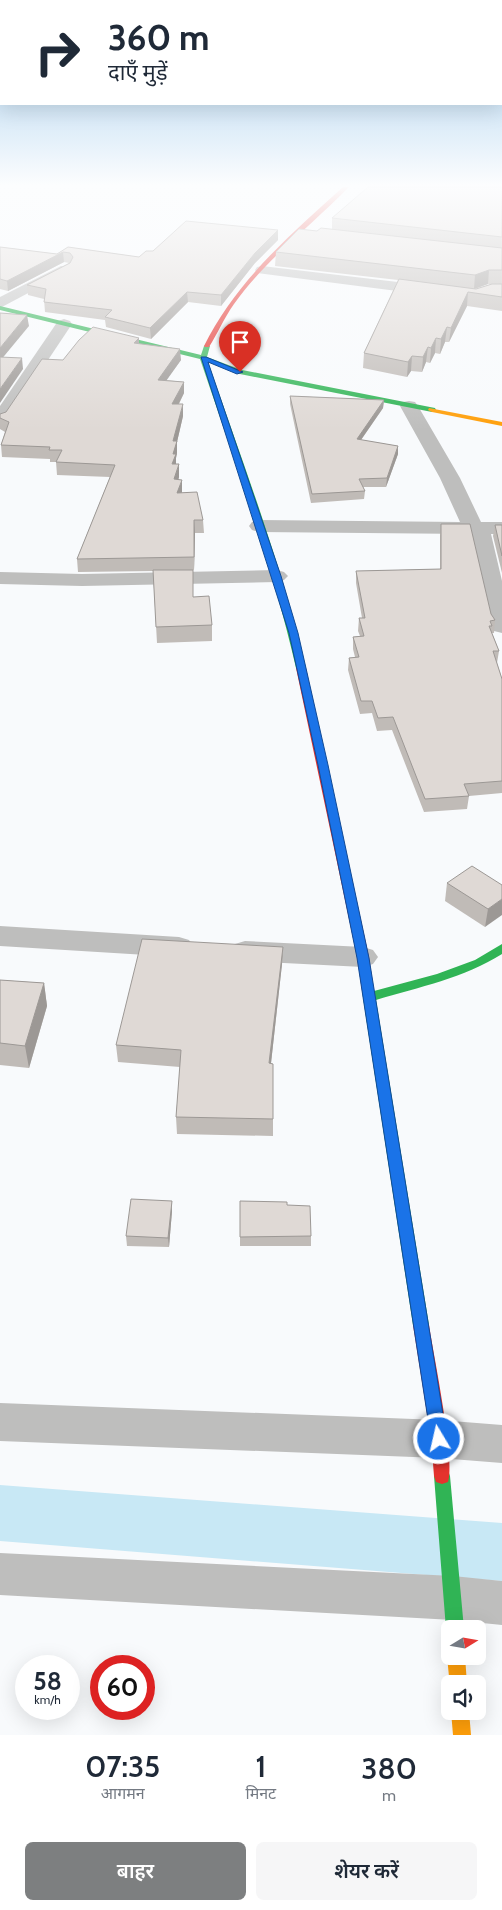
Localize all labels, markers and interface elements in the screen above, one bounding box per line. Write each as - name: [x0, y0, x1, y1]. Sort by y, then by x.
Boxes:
- text: 360 m: [108, 16, 210, 59]
- icon: right: [25, 20, 90, 85]
- text: दाएँ मुड़ें: [108, 59, 167, 86]
- pin: [219, 321, 261, 372]
- icon: arrive: [226, 328, 254, 356]
- position arrow: [412, 1412, 464, 1464]
- north arrow: [441, 1620, 486, 1665]
- map controls: [441, 1620, 486, 1720]
- speed limit sign: 60: [90, 1655, 155, 1720]
- text: 58: [33, 1666, 62, 1696]
- button: sound: [441, 1675, 486, 1720]
- text: km/h: [34, 1692, 61, 1707]
- text: 07:35: [85, 1748, 160, 1785]
- text: 1: [256, 1748, 266, 1785]
- text: 380: [361, 1750, 417, 1787]
- text: आगमन: [101, 1784, 145, 1803]
- text: मिनट: [245, 1784, 276, 1803]
- text: m: [382, 1786, 396, 1805]
- button: बाहर: [25, 1842, 246, 1900]
- button: शेयर करें: [256, 1842, 477, 1900]

